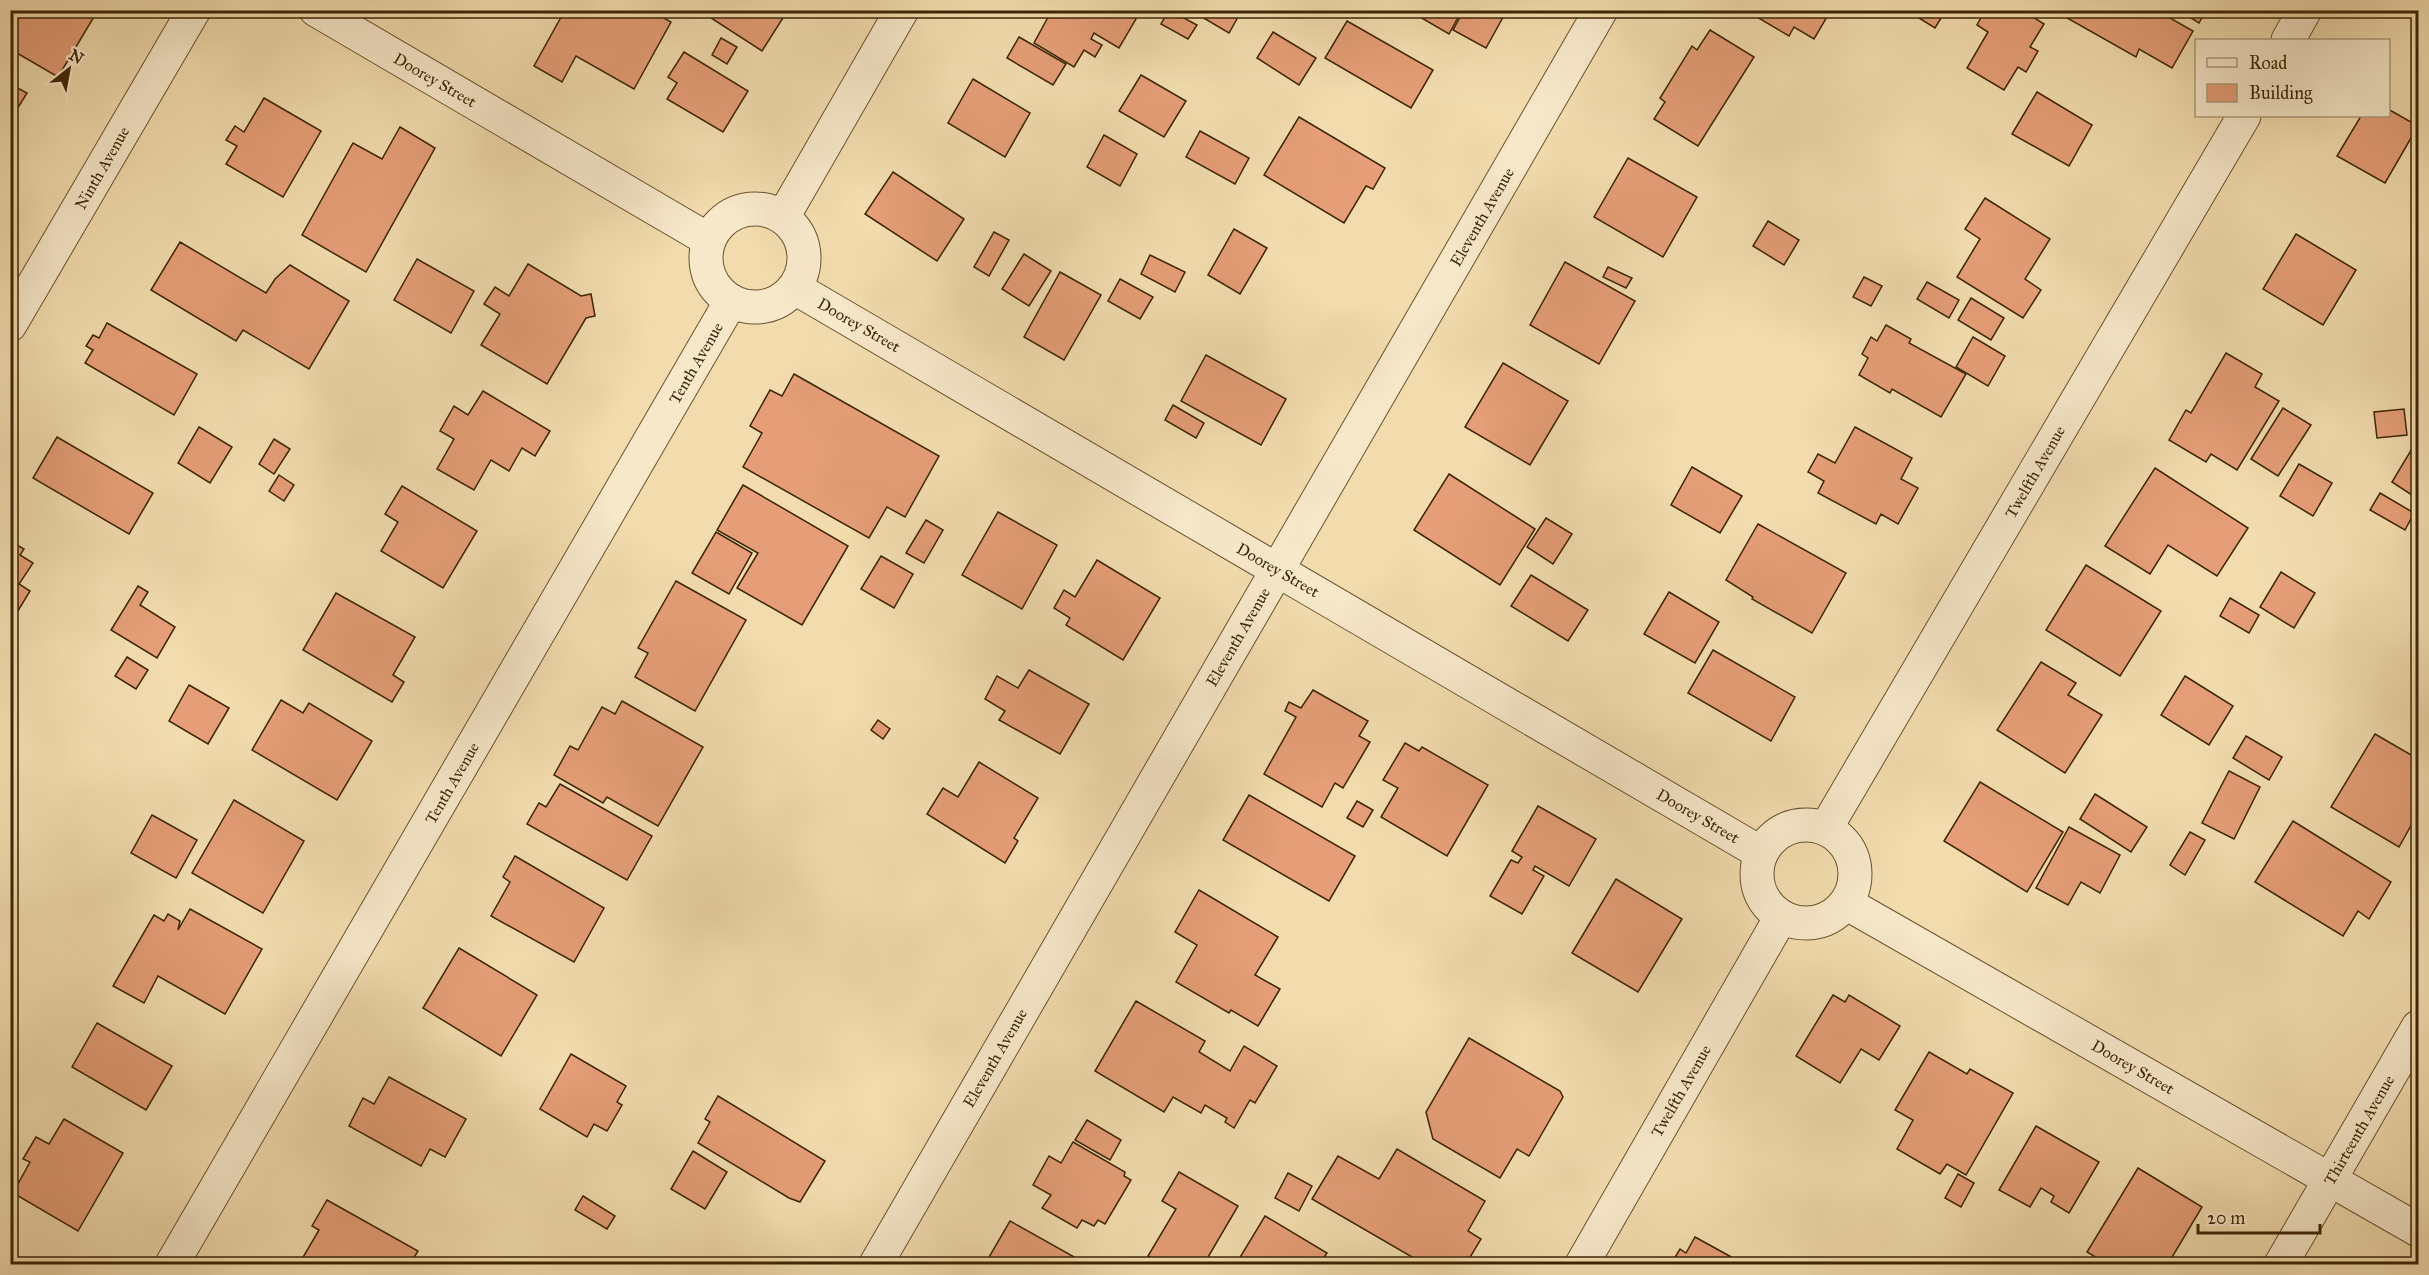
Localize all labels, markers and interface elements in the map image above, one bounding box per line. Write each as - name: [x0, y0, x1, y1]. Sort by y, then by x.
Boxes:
- north arrow: [39, 39, 99, 99]
- legend: [2195, 39, 2390, 117]
- text: N: [66, 45, 88, 68]
- street label: Doorey Street: [390, 49, 480, 111]
- text: Road: [2249, 52, 2287, 74]
- text: Building: [2249, 82, 2313, 105]
- street label: Ninth Avenue: [71, 123, 134, 213]
- street label: Eleventh Avenue: [1446, 164, 1518, 270]
- street label: Doorey Street: [814, 294, 904, 356]
- street label: Tenth Avenue: [665, 319, 727, 407]
- street label: Twelfth Avenue: [2001, 422, 2069, 522]
- street label: Doorey Street: [1233, 539, 1323, 601]
- street label: Eleventh Avenue: [1202, 584, 1274, 690]
- street label: Tenth Avenue: [421, 739, 483, 827]
- street label: Doorey Street: [1653, 785, 1743, 847]
- street label: Eleventh Avenue: [959, 1005, 1031, 1111]
- street label: Doorey Street: [2088, 1036, 2178, 1098]
- street label: Twelfth Avenue: [1647, 1041, 1715, 1141]
- street label: Thirteenth Avenue: [2320, 1071, 2398, 1188]
- scale bar: [2198, 1197, 2320, 1235]
- text: 20 m: [2207, 1207, 2245, 1229]

